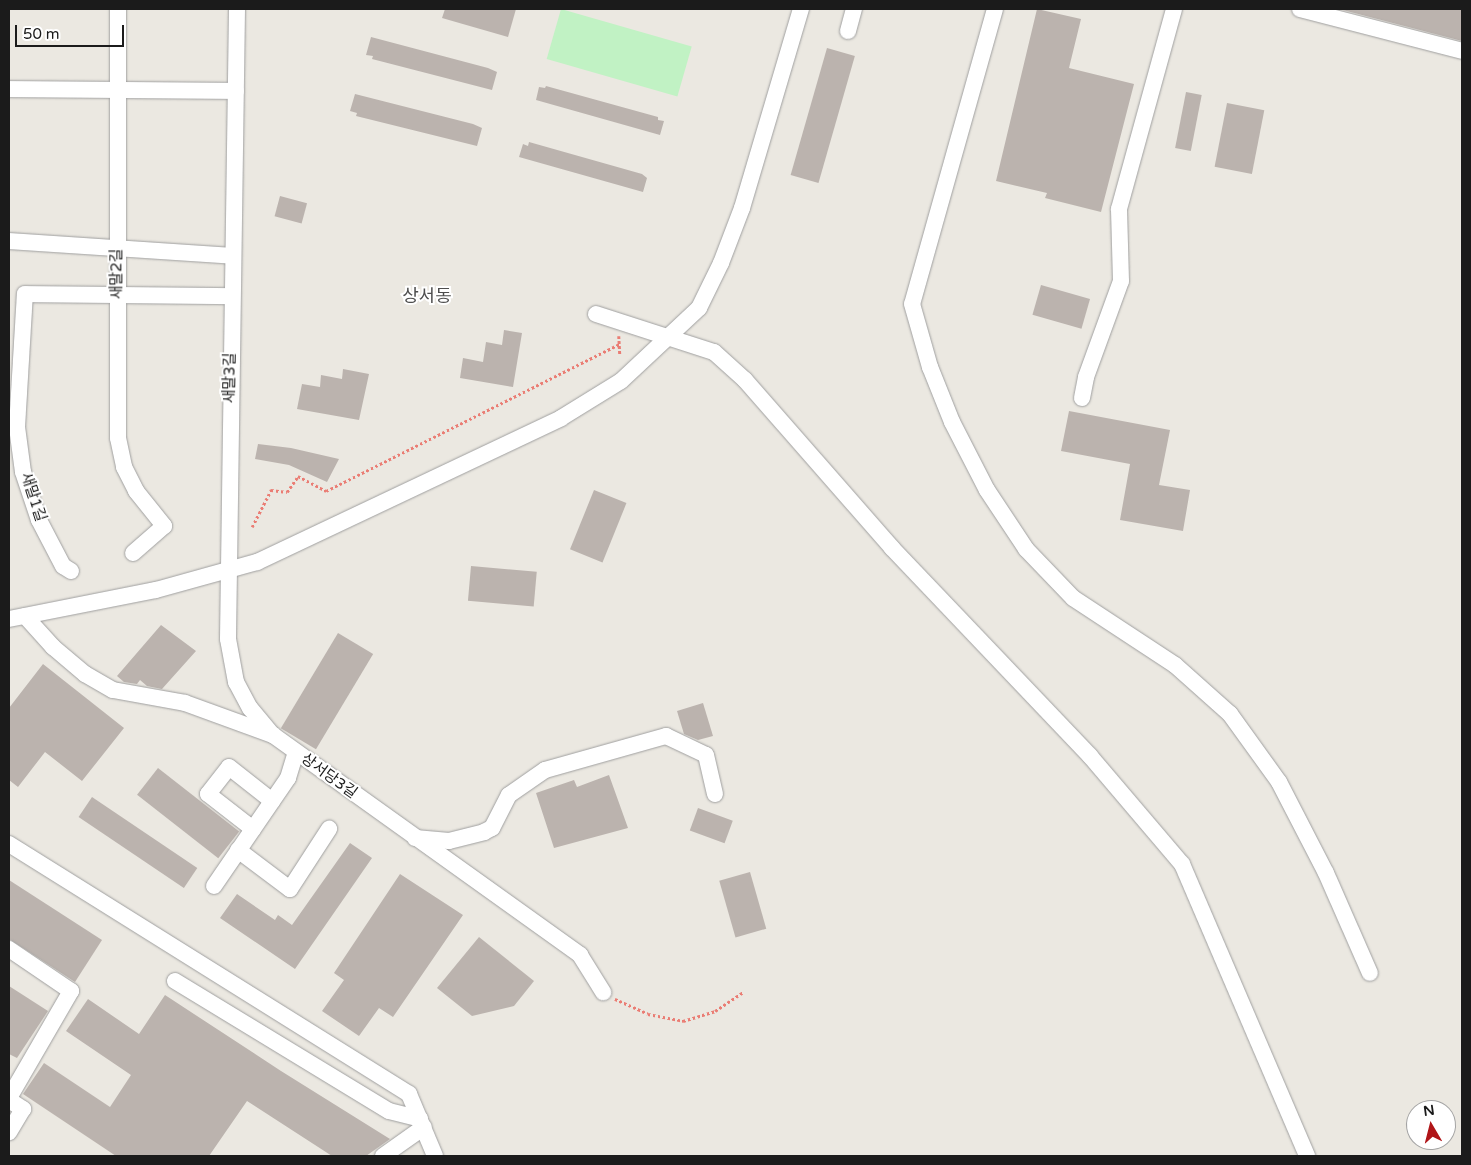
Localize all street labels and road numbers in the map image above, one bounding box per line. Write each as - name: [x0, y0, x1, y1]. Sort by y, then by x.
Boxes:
- street label: 새말2길: [108, 249, 126, 299]
- street label: 새말3길: [221, 352, 239, 404]
- street label: 새말1길: [17, 470, 49, 524]
- street label: 상서당3길: [298, 750, 360, 802]

